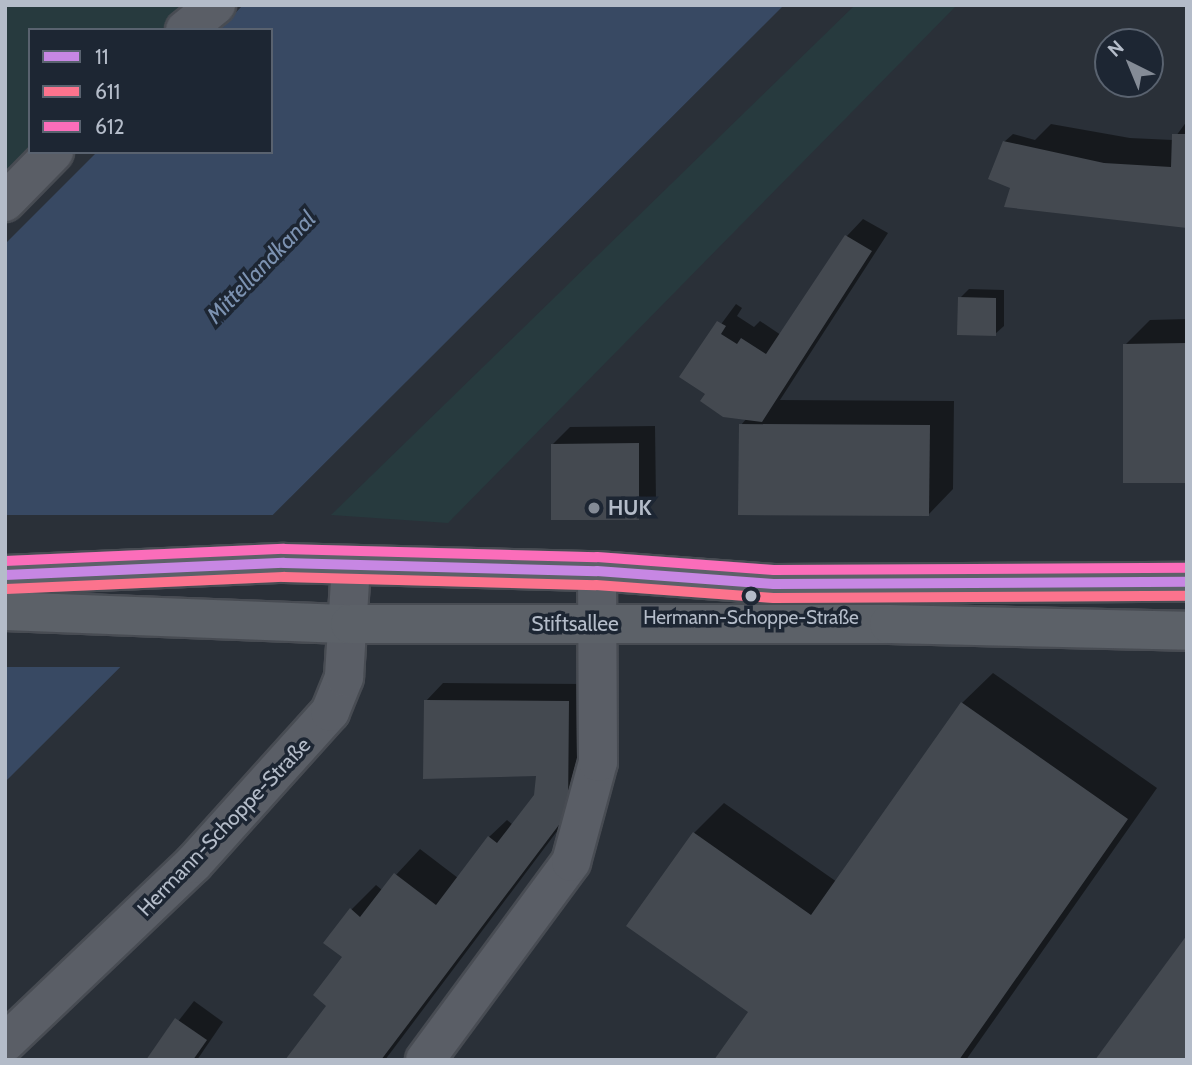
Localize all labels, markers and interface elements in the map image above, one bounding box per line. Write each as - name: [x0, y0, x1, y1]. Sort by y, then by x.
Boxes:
- legend: [28, 28, 273, 154]
- north arrow: [1094, 28, 1164, 98]
- text: N: [1103, 36, 1128, 62]
- text: 11: [95, 44, 109, 69]
- text: 611: [95, 79, 120, 104]
- text: 612: [95, 114, 125, 139]
- water label: Mittellandkanal: [201, 205, 321, 329]
- place label: HUK: [608, 495, 652, 521]
- marker: HUK: [586, 500, 602, 516]
- marker: Hermann-Schoppe-Straße: [744, 589, 758, 603]
- place label: Hermann-Schoppe-Straße: [643, 607, 859, 629]
- street label: Stiftsallee: [531, 611, 619, 637]
- street label: Hermann-Schoppe-Straße: [132, 733, 316, 921]

